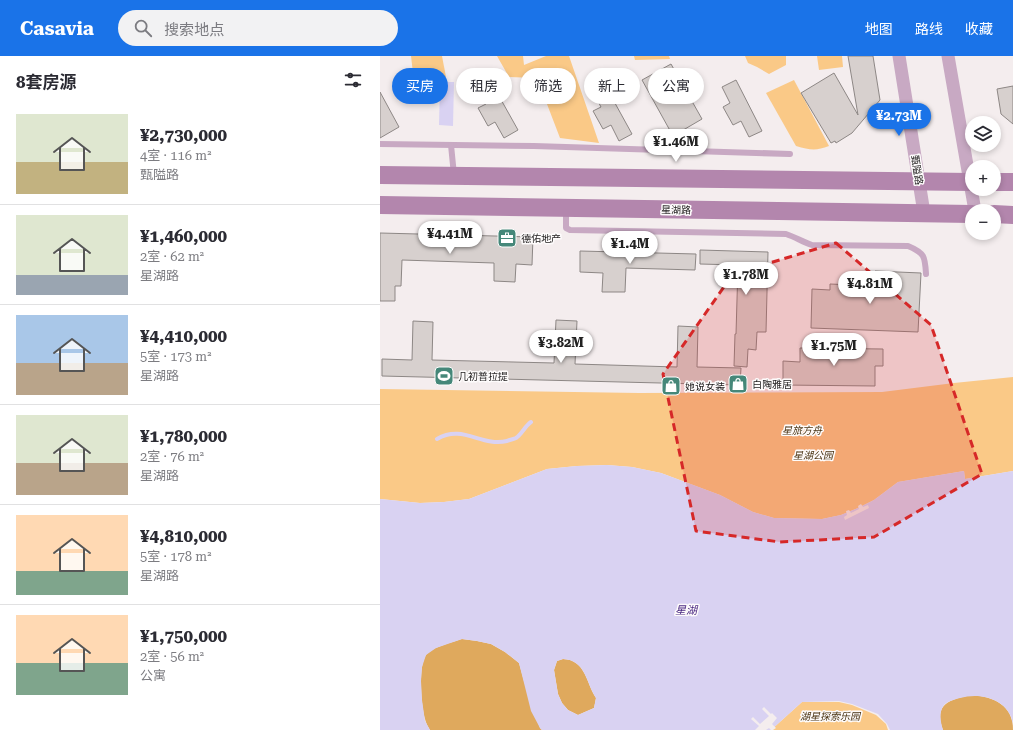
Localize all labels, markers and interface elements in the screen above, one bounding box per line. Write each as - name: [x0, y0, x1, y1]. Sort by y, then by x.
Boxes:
- search box: [118, 10, 398, 46]
- text: Casavia: [20, 17, 94, 40]
- icon: search: [132, 17, 154, 39]
- text: 搜索地点: [164, 21, 224, 39]
- text: 地图: [865, 21, 893, 37]
- text: 路线: [915, 21, 943, 37]
- text: 收藏: [965, 21, 993, 37]
- chip: 买房: [392, 68, 448, 104]
- chip: 租房: [456, 68, 512, 104]
- chip: 筛选: [520, 68, 576, 104]
- chip: 新上: [584, 68, 640, 104]
- chip: 公寓: [648, 68, 704, 104]
- icon: filters: [342, 69, 364, 91]
- text: 8套房源: [16, 72, 77, 92]
- pin: ¥2.73M: [866, 103, 932, 137]
- text: ¥2.73M: [876, 108, 922, 123]
- map controls: [965, 116, 1001, 240]
- button: layers: [965, 116, 1001, 152]
- text: ¥2,730,000: [140, 125, 227, 145]
- pin: ¥1.46M: [643, 129, 709, 163]
- icon: home: [48, 130, 96, 178]
- text: ¥1.46M: [653, 134, 699, 149]
- text: 4室 · 116 m²: [140, 148, 211, 163]
- street label: 甄隘路: [909, 154, 925, 186]
- button: +: [965, 160, 1001, 196]
- text: 甄隘路: [140, 167, 179, 182]
- street label: 星湖路: [661, 204, 691, 216]
- button: −: [965, 204, 1001, 240]
- pin: ¥4.41M: [417, 221, 483, 255]
- text: ¥1,460,000: [140, 226, 227, 246]
- text: ¥4.41M: [427, 226, 473, 241]
- office icon: 德佑地产: [496, 227, 518, 249]
- icon: home: [48, 231, 96, 279]
- pin: ¥1.4M: [602, 231, 658, 265]
- place label: 德佑地产: [521, 233, 561, 244]
- text: ¥1.4M: [611, 236, 649, 251]
- text: 2室 · 62 m²: [140, 249, 204, 264]
- pin: ¥1.78M: [713, 262, 779, 296]
- text: ¥1.78M: [723, 267, 769, 282]
- text: 星湖路: [140, 268, 179, 283]
- pin: ¥4.81M: [837, 271, 903, 305]
- text: ¥4.81M: [847, 276, 893, 291]
- text: ¥4,410,000: [140, 326, 227, 346]
- pin: ¥3.82M: [528, 330, 594, 364]
- icon: home: [48, 331, 96, 379]
- pin: ¥1.75M: [801, 333, 867, 367]
- text: ¥3.82M: [538, 335, 584, 350]
- text: ¥1.75M: [811, 338, 857, 353]
- text: 5室 · 173 m²: [140, 349, 211, 364]
- sports icon: 几初普拉提: [433, 365, 455, 387]
- text: 星湖路: [140, 368, 179, 383]
- place label: 几初普拉提: [458, 371, 508, 382]
- shop icon: 白陶雅居: [727, 373, 749, 395]
- shop icon: 她说女装: [660, 375, 682, 397]
- place label: 白陶雅居: [752, 379, 792, 390]
- place label: 她说女装: [685, 381, 725, 392]
- park label: 星旅方舟: [782, 425, 823, 436]
- text: ¥1,780,000: [140, 426, 227, 446]
- icon: home: [48, 431, 96, 479]
- text: 2室 · 76 m²: [140, 449, 204, 464]
- park label: 星湖公园: [793, 450, 835, 461]
- text: 星湖路: [140, 468, 179, 483]
- text: ¥4,810,000: [140, 526, 227, 546]
- icon: home: [48, 531, 96, 579]
- text: 5室 · 178 m²: [140, 549, 211, 564]
- text: 星湖路: [140, 568, 179, 583]
- water label: 星湖: [675, 604, 699, 617]
- text: ¥1,750,000: [140, 626, 227, 646]
- icon: home: [48, 631, 96, 679]
- text: 2室 · 56 m²: [140, 649, 204, 664]
- text: 公寓: [140, 668, 166, 683]
- park label: 湖星探索乐园: [800, 711, 862, 722]

